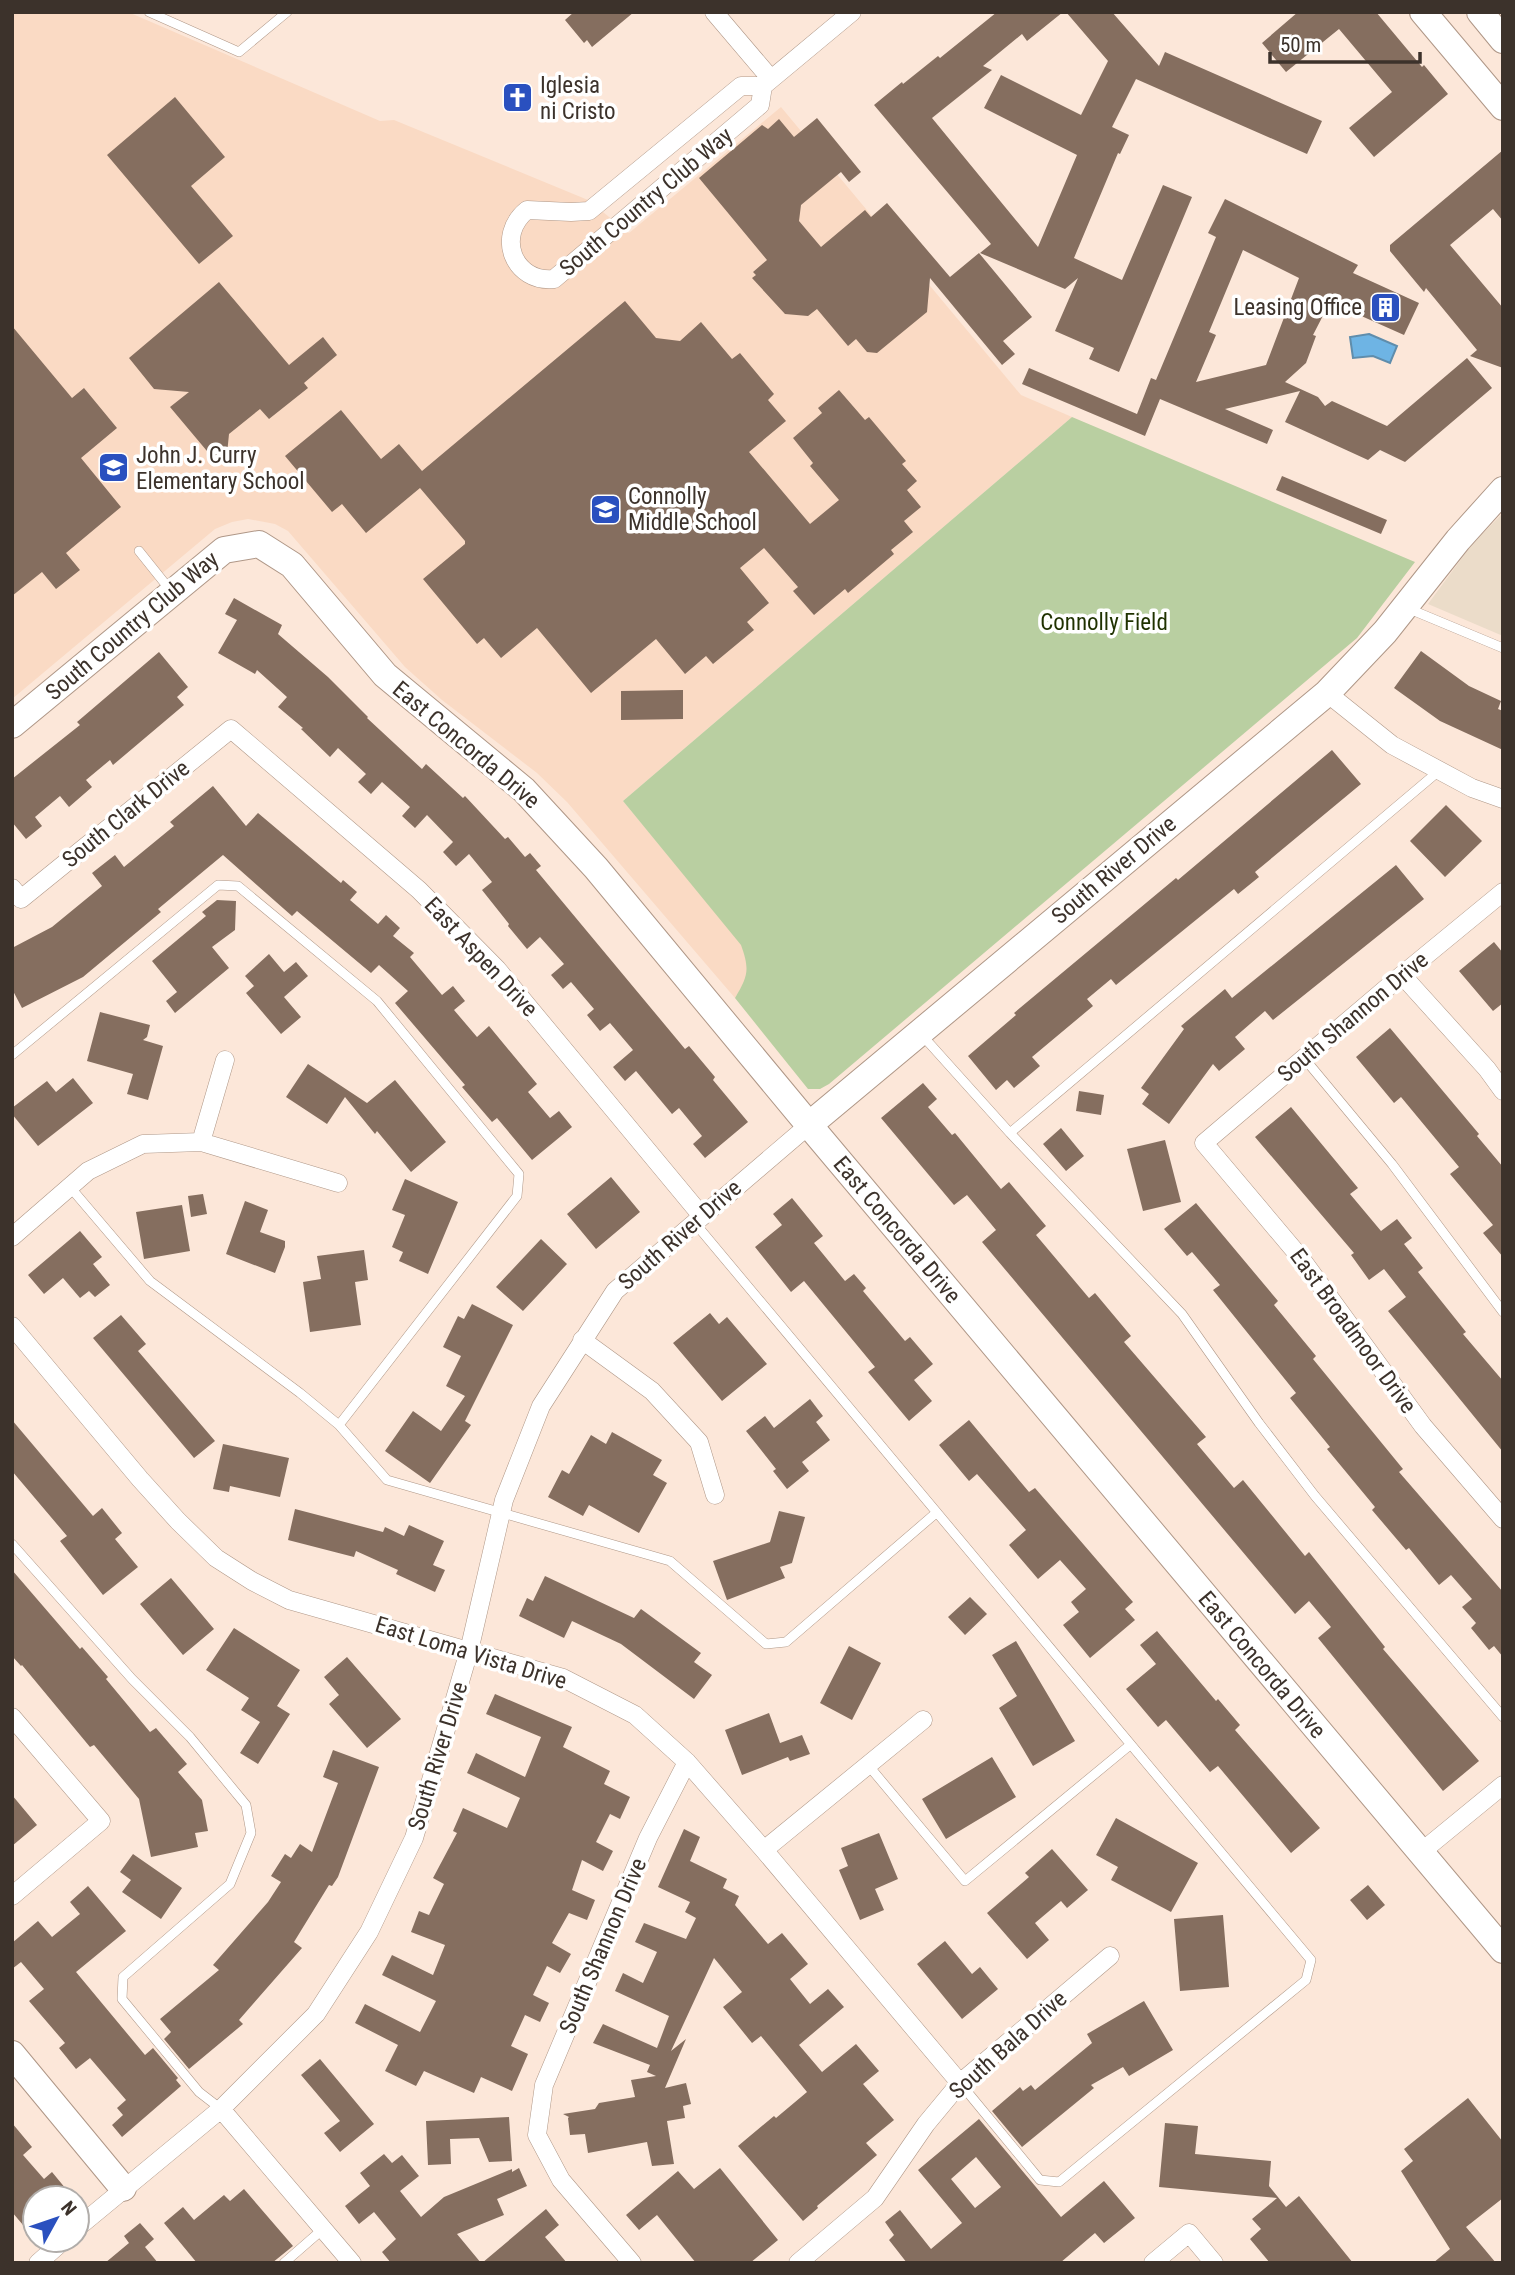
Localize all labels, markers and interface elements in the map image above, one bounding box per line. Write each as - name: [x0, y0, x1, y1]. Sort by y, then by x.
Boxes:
- scale bar: [1270, 21, 1420, 65]
- text: 50 m: [1280, 33, 1321, 57]
- place label: Iglesia ni Cristo: [540, 72, 616, 125]
- church icon: Iglesia ni Cristo: [500, 81, 534, 115]
- street label: South Country Club Way: [554, 122, 738, 282]
- building icon: Leasing Office: [1368, 290, 1402, 324]
- place label: Leasing Office: [1233, 294, 1362, 321]
- place label: John J. Curry Elementary School: [136, 442, 305, 495]
- school or university icon: John J. Curry Elementary School: [96, 451, 130, 485]
- place label: Connolly Middle School: [628, 483, 757, 536]
- school or university icon: Connolly Middle School: [588, 492, 622, 526]
- street label: South Country Club Way: [40, 546, 224, 706]
- park label: Connolly Field: [1040, 609, 1168, 636]
- street label: East Concorda Drive: [387, 676, 545, 814]
- street label: South Clark Drive: [57, 755, 195, 873]
- street label: South River Drive: [1046, 810, 1182, 930]
- street label: East Aspen Drive: [419, 892, 543, 1022]
- street label: South Shannon Drive: [1272, 946, 1434, 1088]
- street label: East Concorda Drive: [828, 1151, 966, 1309]
- street label: South River Drive: [613, 1174, 747, 1296]
- street label: East Broadmoor Drive: [1284, 1243, 1422, 1419]
- street label: East Concorda Drive: [1193, 1586, 1331, 1744]
- street label: East Loma Vista Drive: [372, 1611, 570, 1695]
- street label: South River Drive: [403, 1678, 473, 1834]
- street label: South Shannon Drive: [554, 1854, 652, 2038]
- street label: South Bala Drive: [944, 1985, 1072, 2105]
- north arrow: [21, 2184, 91, 2254]
- text: N: [56, 2197, 81, 2220]

